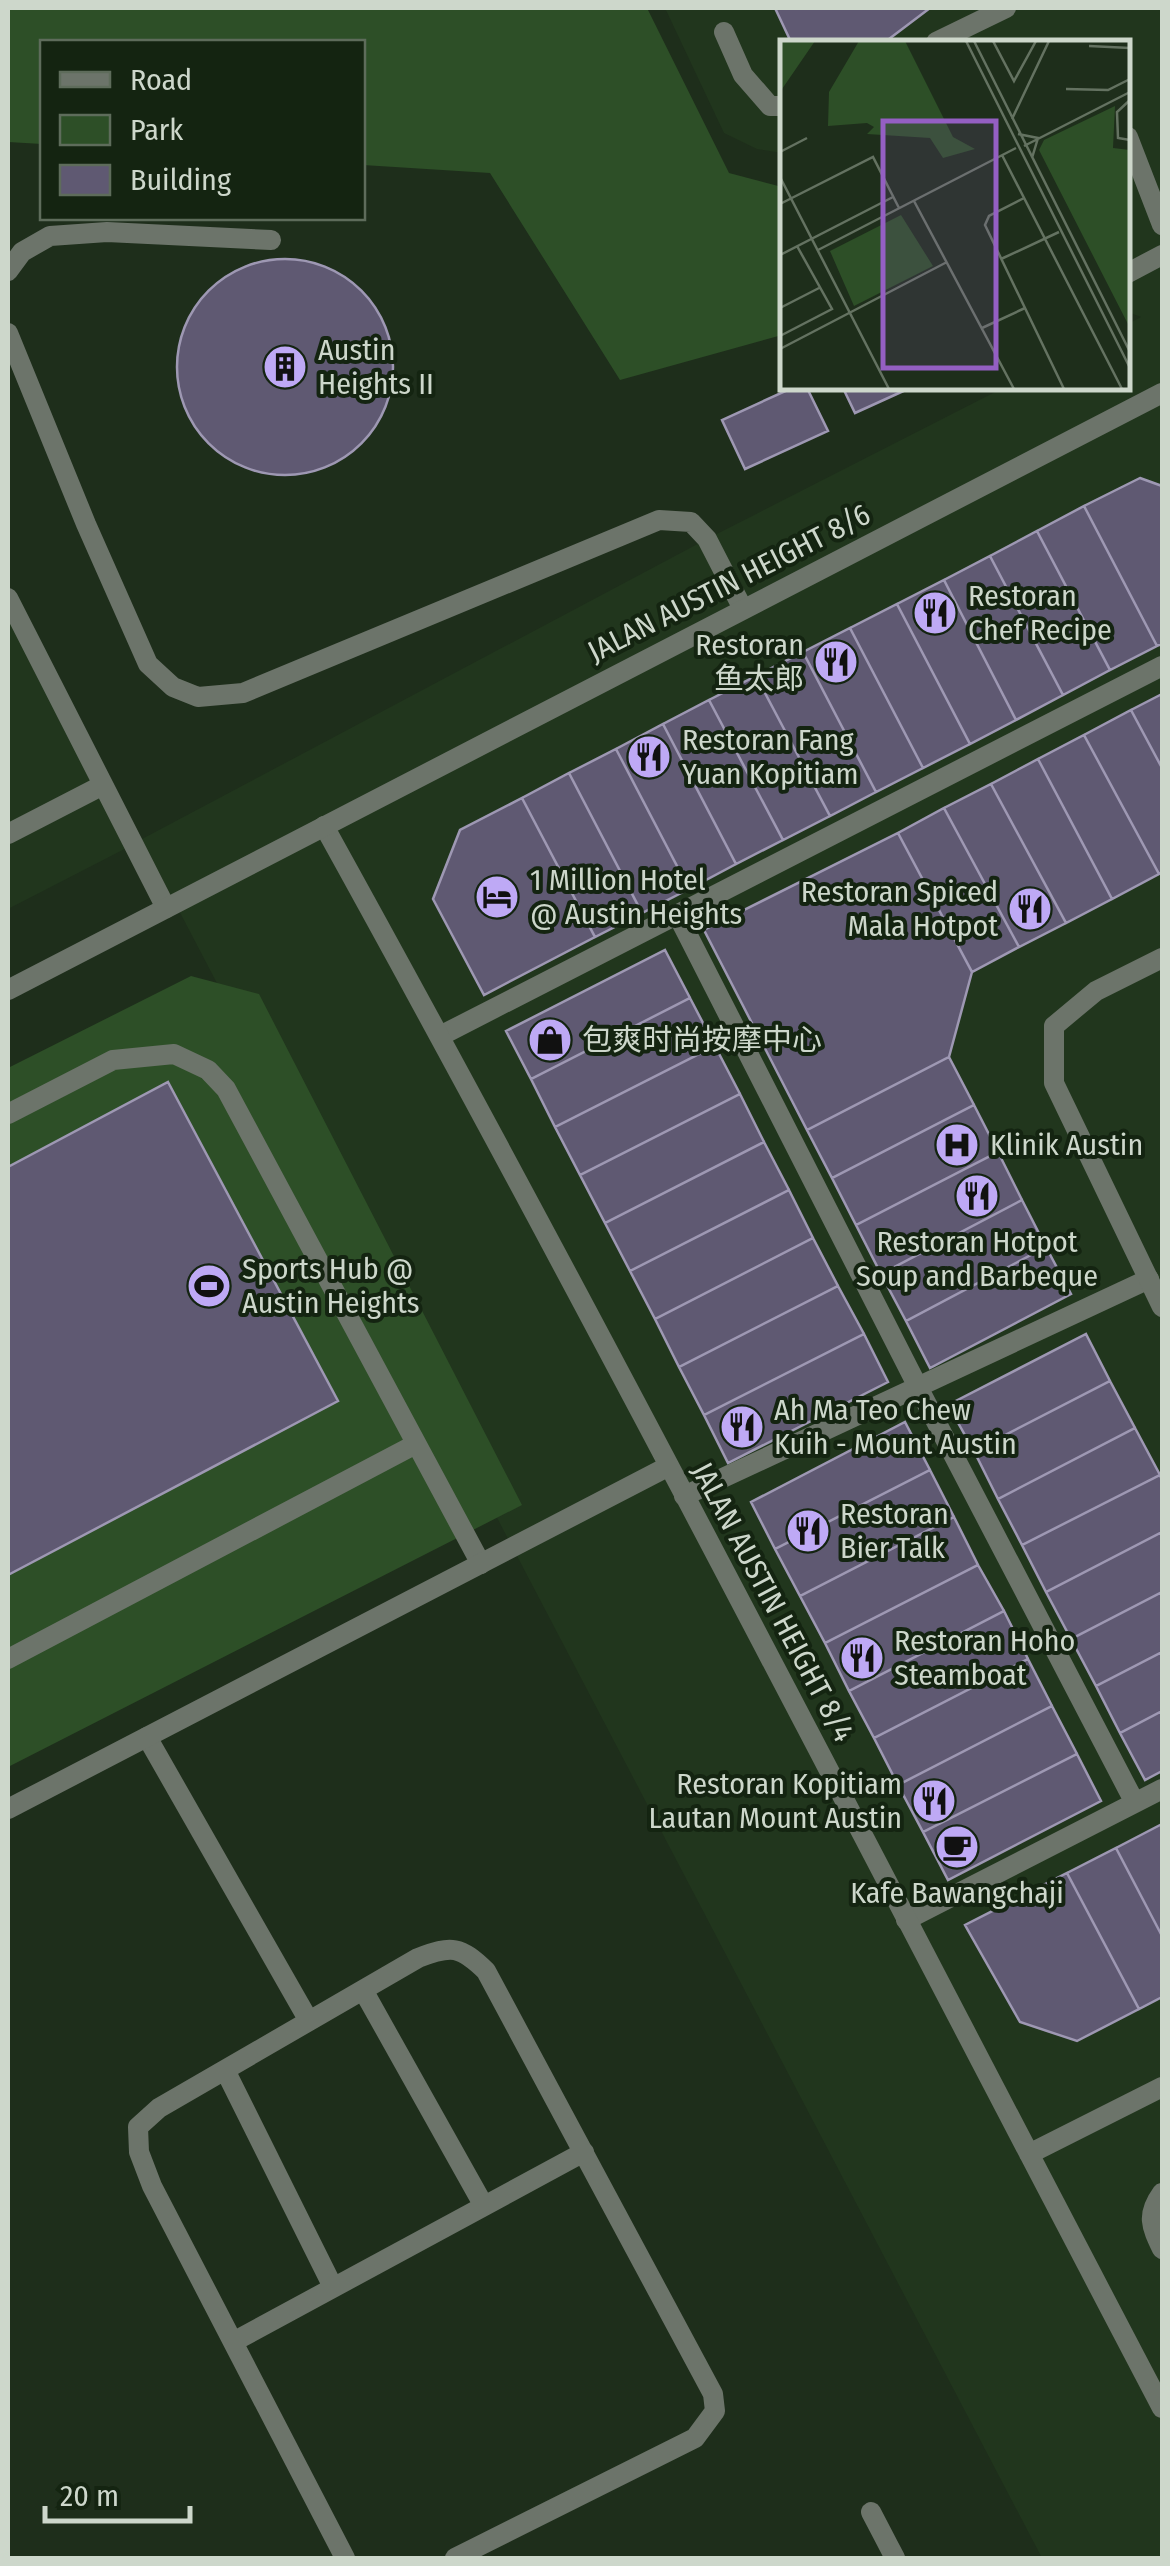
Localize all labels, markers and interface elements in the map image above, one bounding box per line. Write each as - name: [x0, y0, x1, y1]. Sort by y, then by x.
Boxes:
- legend: [40, 40, 365, 220]
- inset map: [780, 40, 1130, 390]
- text: Road: [130, 62, 192, 98]
- text: Park: [130, 112, 183, 148]
- text: Building: [130, 162, 232, 198]
- place label: Austin Heights II: [318, 332, 434, 402]
- building icon: Austin Heights II: [262, 344, 308, 390]
- street label: JALAN AUSTIN HEIGHT 8/6: [582, 496, 876, 670]
- place label: Restoran Chef Recipe: [968, 578, 1112, 648]
- restaurant icon: Restoran Chef Recipe: [912, 590, 958, 636]
- place label: Restoran 鱼太郎: [695, 627, 804, 697]
- restaurant icon: Restoran 鱼太郎: [813, 639, 859, 685]
- place label: Restoran Fang Yuan Kopitiam: [682, 722, 859, 792]
- restaurant icon: Restoran Fang Yuan Kopitiam: [626, 734, 672, 780]
- place label: 1 Million Hotel @ Austin Heights: [530, 862, 742, 932]
- hotel icon: 1 Million Hotel @ Austin Heights: [474, 874, 520, 920]
- place label: Restoran Spiced Mala Hotpot: [801, 874, 998, 944]
- restaurant icon: Restoran Spiced Mala Hotpot: [1007, 886, 1053, 932]
- shop icon: 包爽时尚按摩中心: [527, 1017, 573, 1063]
- place label: 包爽时尚按摩中心: [582, 1022, 822, 1058]
- hospital icon: Klinik Austin: [934, 1122, 980, 1168]
- place label: Klinik Austin: [990, 1127, 1143, 1163]
- restaurant icon: Restoran Hotpot Soup and Barbeque: [954, 1173, 1000, 1219]
- place label: Restoran Hotpot Soup and Barbeque: [856, 1224, 1098, 1294]
- place label: Sports Hub @ Austin Heights: [242, 1251, 420, 1321]
- sports icon: Sports Hub @ Austin Heights: [186, 1263, 232, 1309]
- place label: Ah Ma Teo Chew Kuih - Mount Austin: [774, 1392, 1017, 1462]
- restaurant icon: Ah Ma Teo Chew Kuih - Mount Austin: [719, 1404, 765, 1450]
- street label: JALAN AUSTIN HEIGHT 8/4: [684, 1456, 862, 1748]
- place label: Restoran Bier Talk: [840, 1496, 949, 1566]
- restaurant icon: Restoran Bier Talk: [785, 1508, 831, 1554]
- place label: Restoran Hoho Steamboat: [894, 1623, 1075, 1693]
- restaurant icon: Restoran Hoho Steamboat: [839, 1635, 885, 1681]
- place label: Restoran Kopitiam Lautan Mount Austin: [648, 1766, 902, 1836]
- restaurant icon: Restoran Kopitiam Lautan Mount Austin: [911, 1778, 957, 1824]
- cafe icon: Kafe Bawangchaji: [934, 1824, 980, 1870]
- place label: Kafe Bawangchaji: [850, 1875, 1064, 1911]
- scale bar: [45, 2461, 190, 2523]
- text: 20 m: [60, 2478, 119, 2514]

